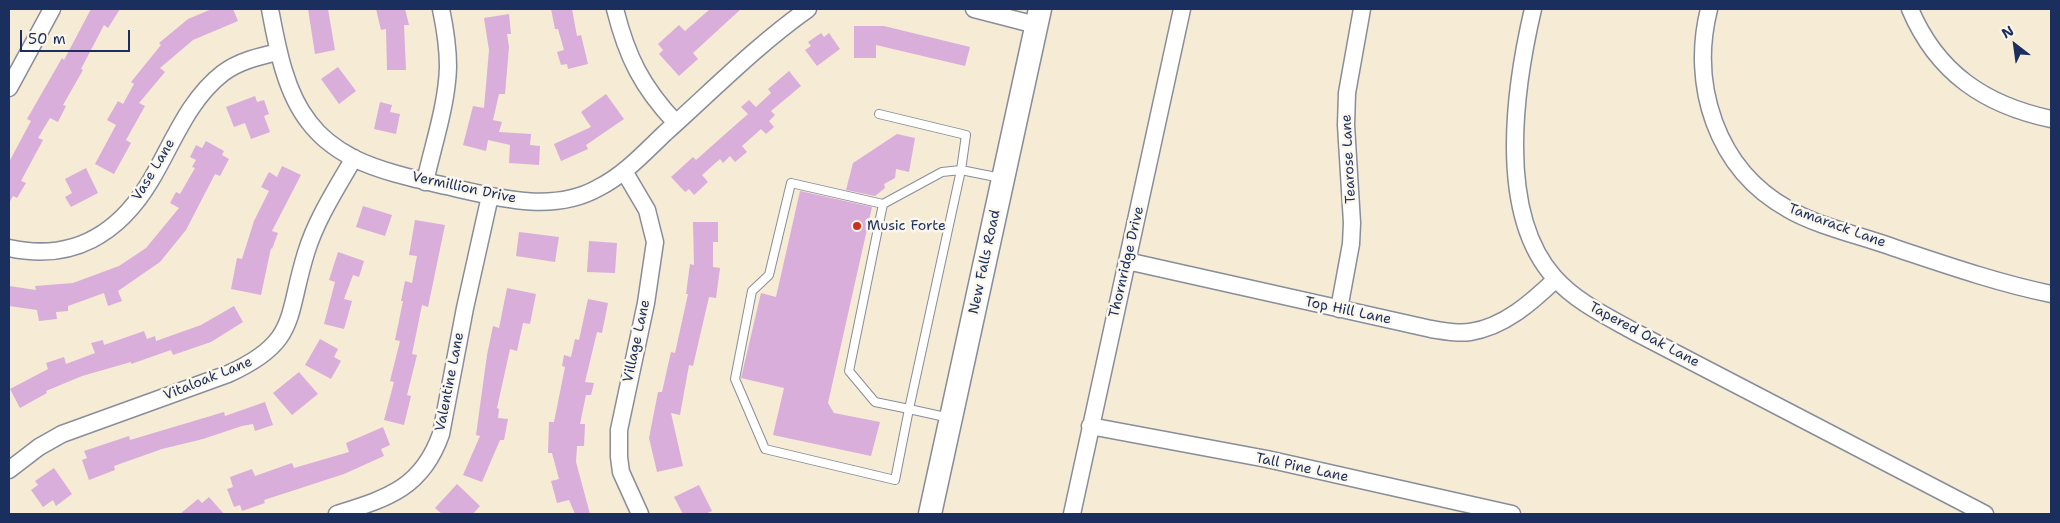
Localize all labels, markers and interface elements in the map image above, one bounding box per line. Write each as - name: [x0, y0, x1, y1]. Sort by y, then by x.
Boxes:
- scale bar: [22, 20, 132, 52]
- north arrow: [1990, 20, 2040, 70]
- text: N: [1998, 21, 2017, 43]
- text: 50 m: [28, 29, 66, 49]
- street label: Tearose Lane: [1338, 114, 1360, 204]
- street label: Vase Lane: [129, 136, 179, 204]
- street label: Vermillion Drive: [410, 169, 518, 207]
- street label: Tamarack Lane: [1786, 201, 1888, 251]
- street label: Thornridge Drive: [1106, 205, 1148, 319]
- street label: New Falls Road: [966, 208, 1004, 316]
- place label: Music Forte: [867, 218, 946, 234]
- marker: Music Forte: [851, 220, 863, 232]
- street label: Top Hill Lane: [1303, 294, 1393, 328]
- street label: Village Lane: [620, 298, 654, 384]
- street label: Tapered Oak Lane: [1586, 299, 1702, 371]
- street label: Valentine Lane: [432, 331, 468, 433]
- street label: Vitaloak Lane: [161, 354, 255, 404]
- street label: Tall Pine Lane: [1254, 450, 1350, 486]

